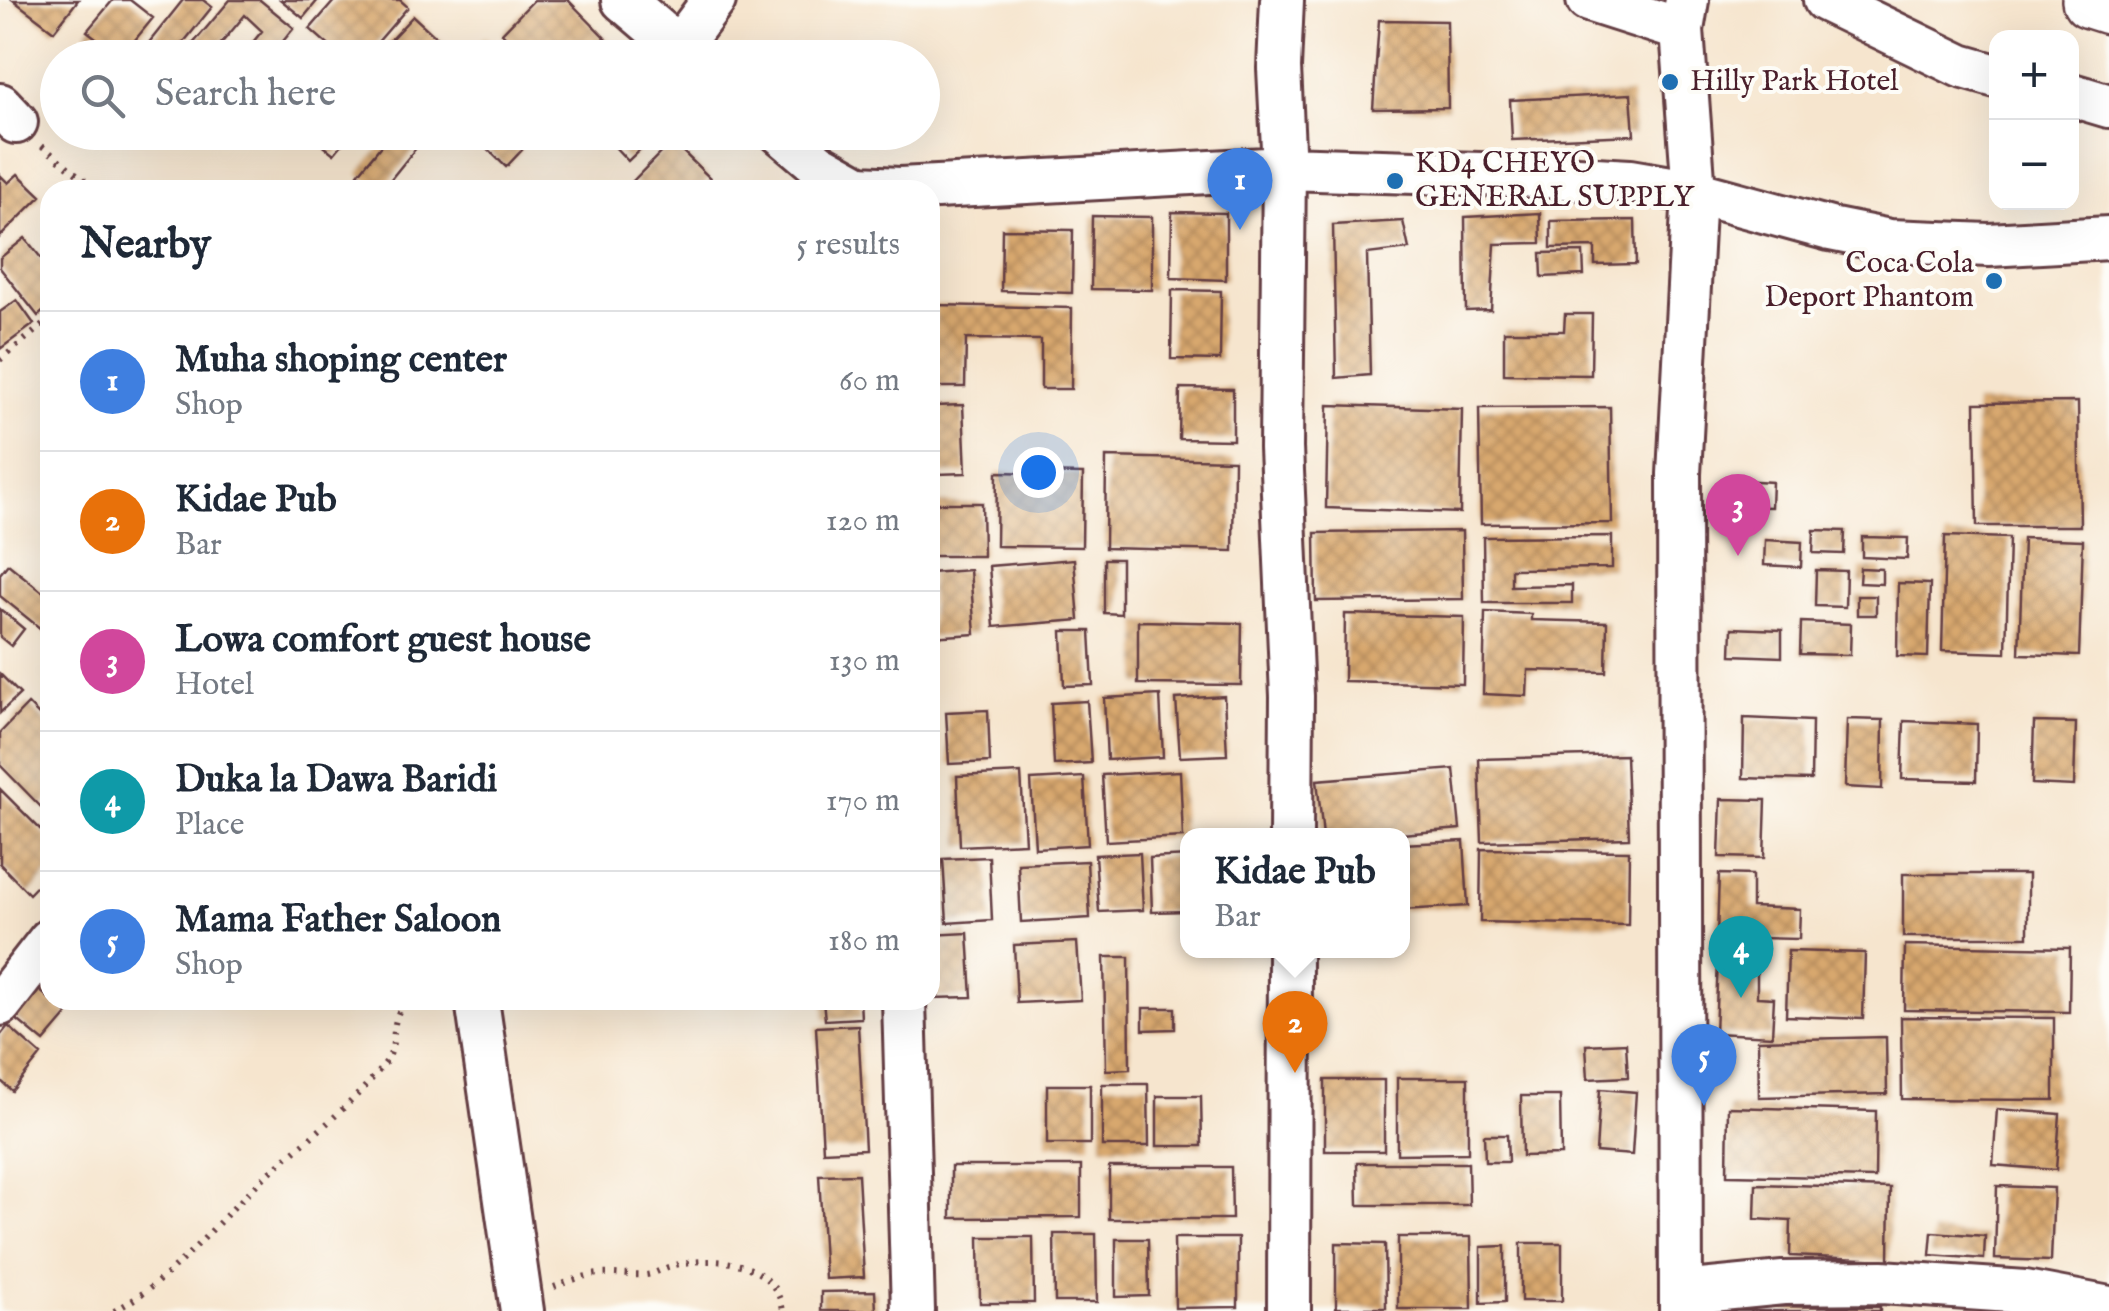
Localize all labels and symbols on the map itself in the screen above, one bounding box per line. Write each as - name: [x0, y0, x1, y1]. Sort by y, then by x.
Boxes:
- place label: Hilly Park Hotel: [1690, 63, 1899, 101]
- marker: Hilly Park Hotel: [1659, 71, 1681, 93]
- place label: KD4 CHEYO GENERAL SUPPLY: [1415, 145, 1695, 217]
- pin: 1: [1208, 148, 1272, 230]
- marker: KD4 CHEYO GENERAL SUPPLY: [1384, 170, 1406, 192]
- place label: Coca Cola Deport Phantom: [1764, 245, 1974, 317]
- marker: Coca Cola Deport Phantom: [1983, 270, 2005, 292]
- your location: [1013, 447, 1064, 498]
- pin: 3: [1706, 474, 1770, 556]
- pin: 4: [1708, 916, 1774, 998]
- pin: 2: [1262, 990, 1328, 1073]
- pin: 5: [1672, 1024, 1736, 1106]

